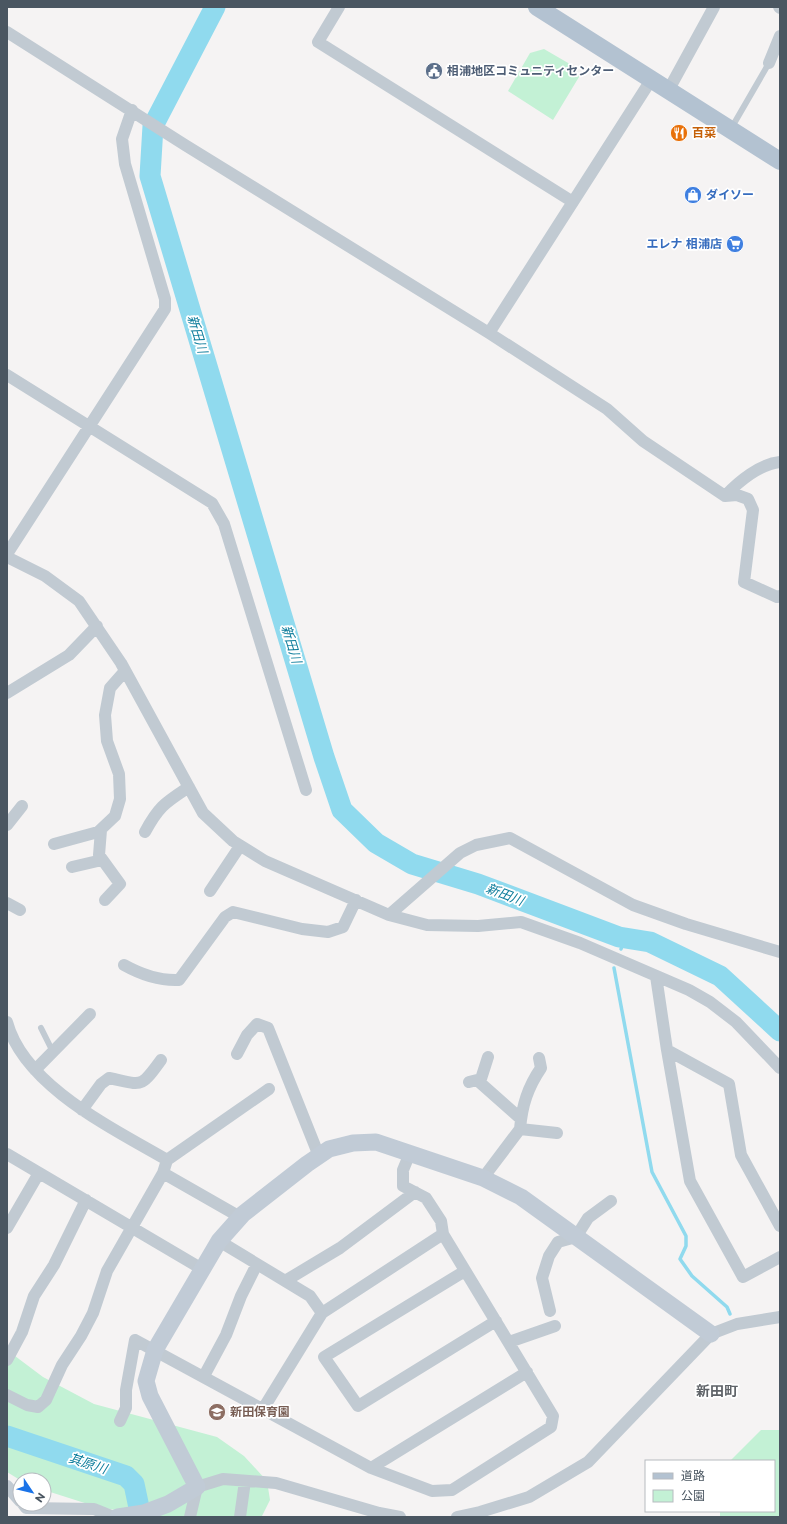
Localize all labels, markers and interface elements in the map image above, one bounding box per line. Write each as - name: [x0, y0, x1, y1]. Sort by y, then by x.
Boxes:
- public building icon: 相浦地区コミュニティセンター: [424, 61, 444, 81]
- place label: 相浦地区コミュニティセンター: [447, 63, 614, 78]
- restaurant icon: 百菜: [669, 123, 689, 143]
- place label: 百菜: [692, 125, 716, 140]
- shop icon: ダイソー: [683, 185, 703, 205]
- place label: ダイソー: [706, 187, 754, 202]
- supermarket icon: エレナ 相浦店: [725, 234, 745, 254]
- place label: エレナ 相浦店: [647, 236, 722, 251]
- water label: 新田川: [185, 313, 212, 357]
- water label: 新田川: [279, 623, 306, 667]
- water label: 新田川: [484, 880, 528, 909]
- district label: 新田町: [696, 1382, 738, 1400]
- school or university icon: 新田保育園: [207, 1402, 227, 1422]
- place label: 新田保育園: [230, 1404, 290, 1419]
- water label: 其原川: [67, 1449, 111, 1477]
- legend: [645, 1460, 775, 1512]
- text: 道路: [681, 1468, 705, 1483]
- north arrow: [12, 1472, 52, 1512]
- text: 公園: [681, 1488, 705, 1503]
- text: N: [32, 1490, 48, 1505]

